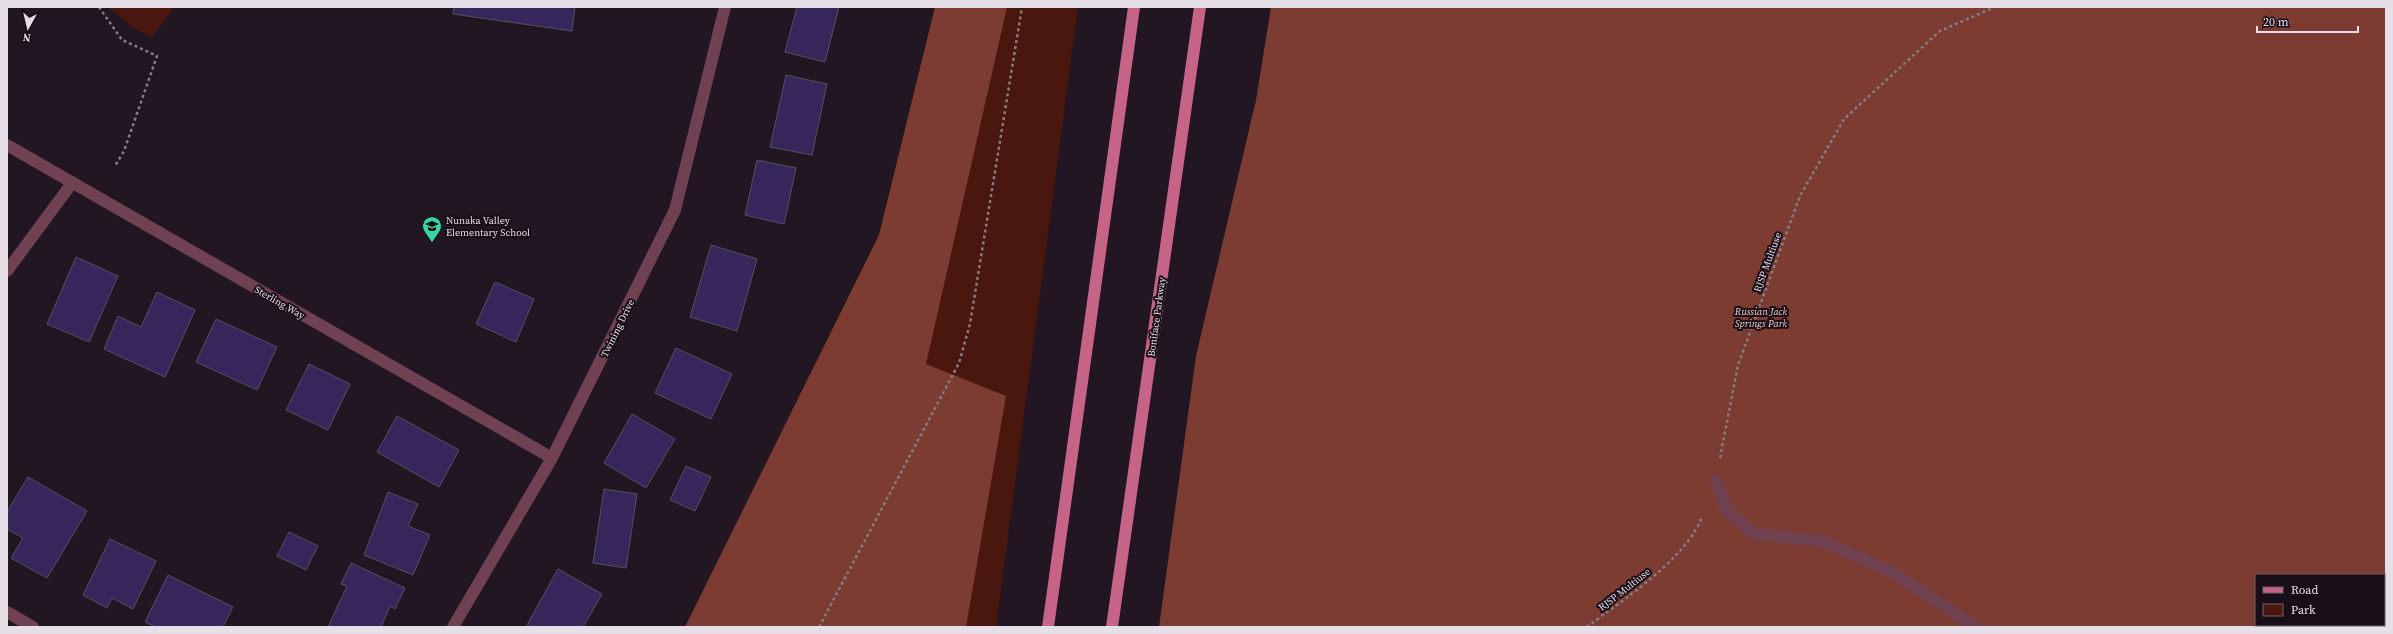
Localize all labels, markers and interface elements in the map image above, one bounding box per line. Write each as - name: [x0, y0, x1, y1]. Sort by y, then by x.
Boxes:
- north arrow: [8, 8, 48, 48]
- scale bar: [2257, 8, 2358, 34]
- text: 20 m: [2263, 14, 2289, 30]
- text: N: [22, 29, 32, 45]
- place label: Nunaka Valley Elementary School: [446, 214, 530, 239]
- school or university icon: Nunaka Valley Elementary School: [421, 215, 443, 243]
- street label: RJSP Multiuse: [1751, 231, 1784, 294]
- street label: Boniface Parkway: [1145, 276, 1169, 358]
- street label: Sterling Way: [252, 283, 308, 322]
- street label: Twining Drive: [598, 297, 637, 359]
- park label: Russian Jack Springs Park: [1734, 305, 1787, 330]
- street label: RJSP Multiuse: [1596, 565, 1653, 614]
- legend: [2255, 574, 2385, 626]
- text: Road: [2291, 582, 2318, 598]
- text: Park: [2291, 602, 2316, 618]

